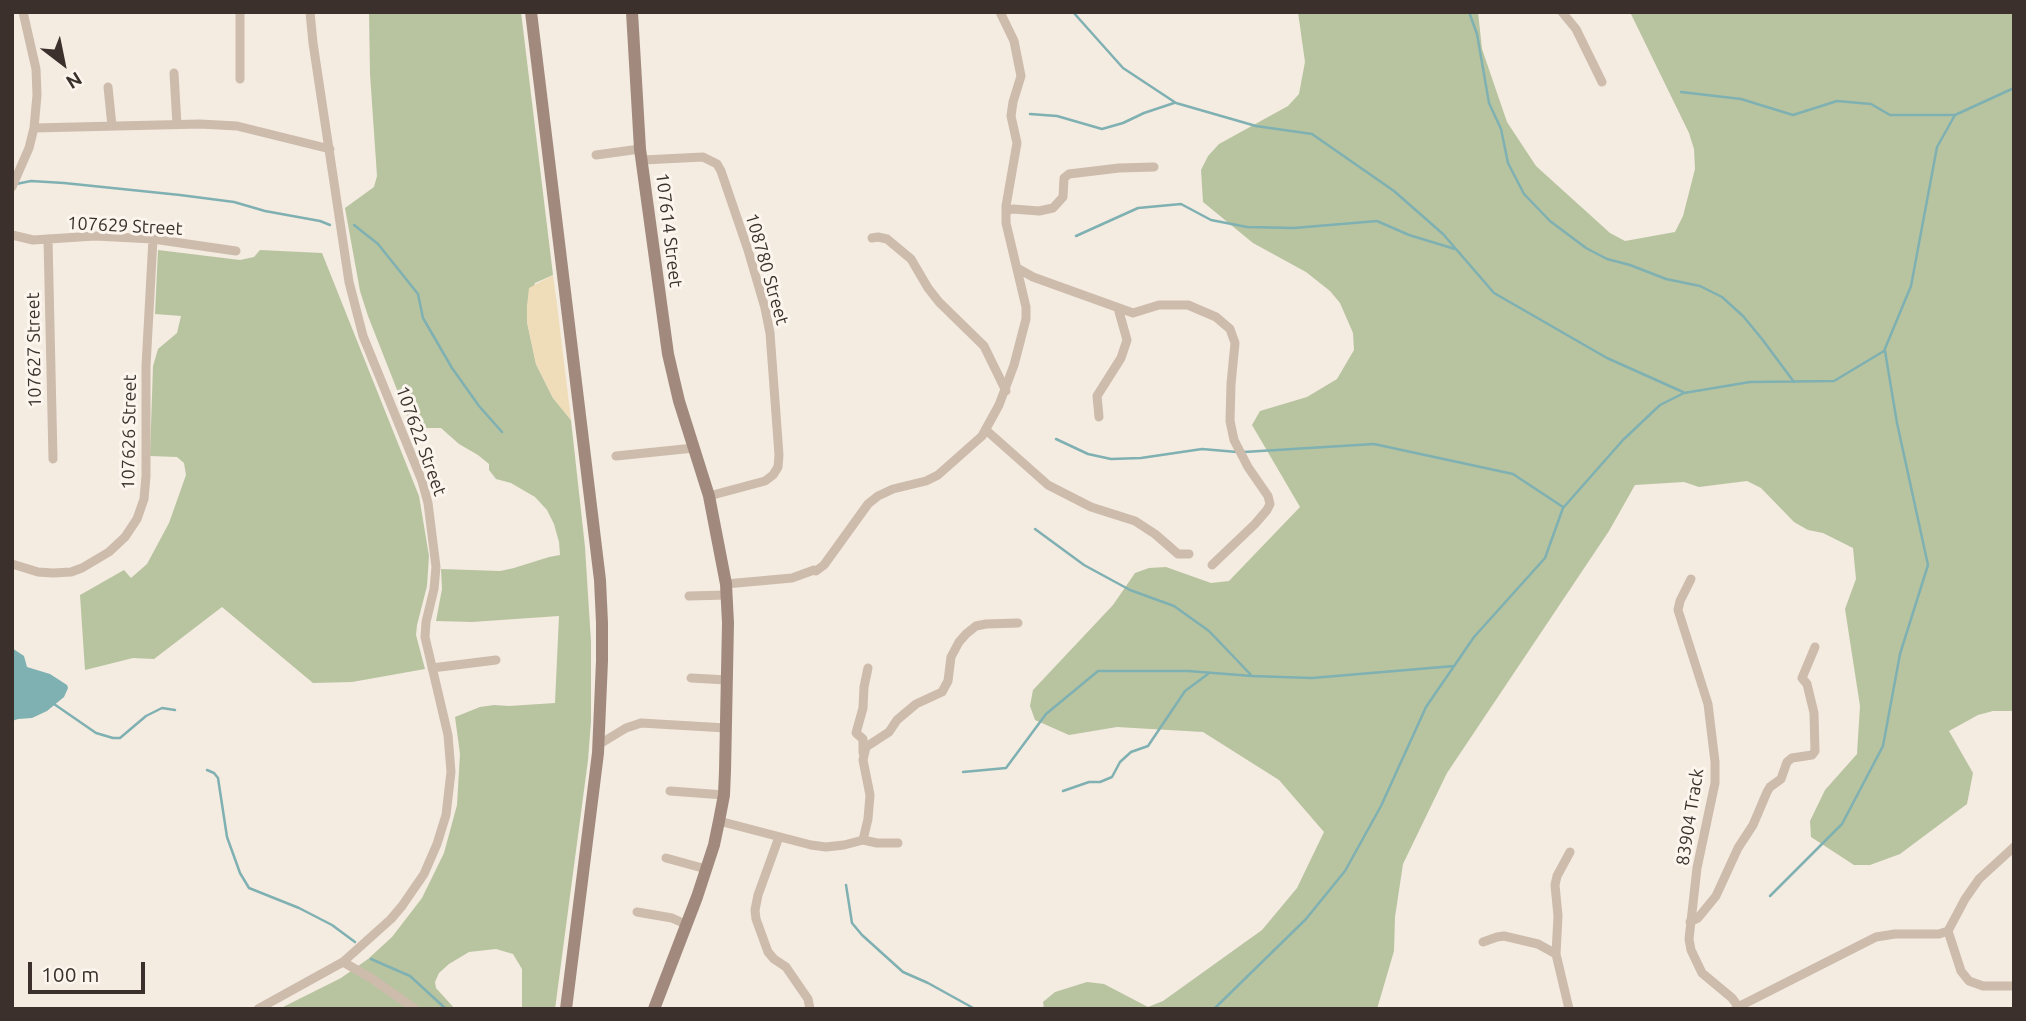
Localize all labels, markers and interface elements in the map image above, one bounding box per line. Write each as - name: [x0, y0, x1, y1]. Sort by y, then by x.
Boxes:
- north arrow: [28, 28, 98, 98]
- text: N: [62, 68, 86, 94]
- street label: 107614 Street: [651, 171, 687, 289]
- street label: 108780 Street: [741, 211, 793, 327]
- street label: 107629 Street: [67, 212, 183, 240]
- street label: 107627 Street: [22, 292, 46, 408]
- street label: 107626 Street: [117, 374, 141, 490]
- street label: 107622 Street: [391, 383, 451, 499]
- street label: 83904 Track: [1672, 767, 1708, 867]
- scale bar: [32, 948, 149, 992]
- text: 100 m: [41, 962, 99, 986]

